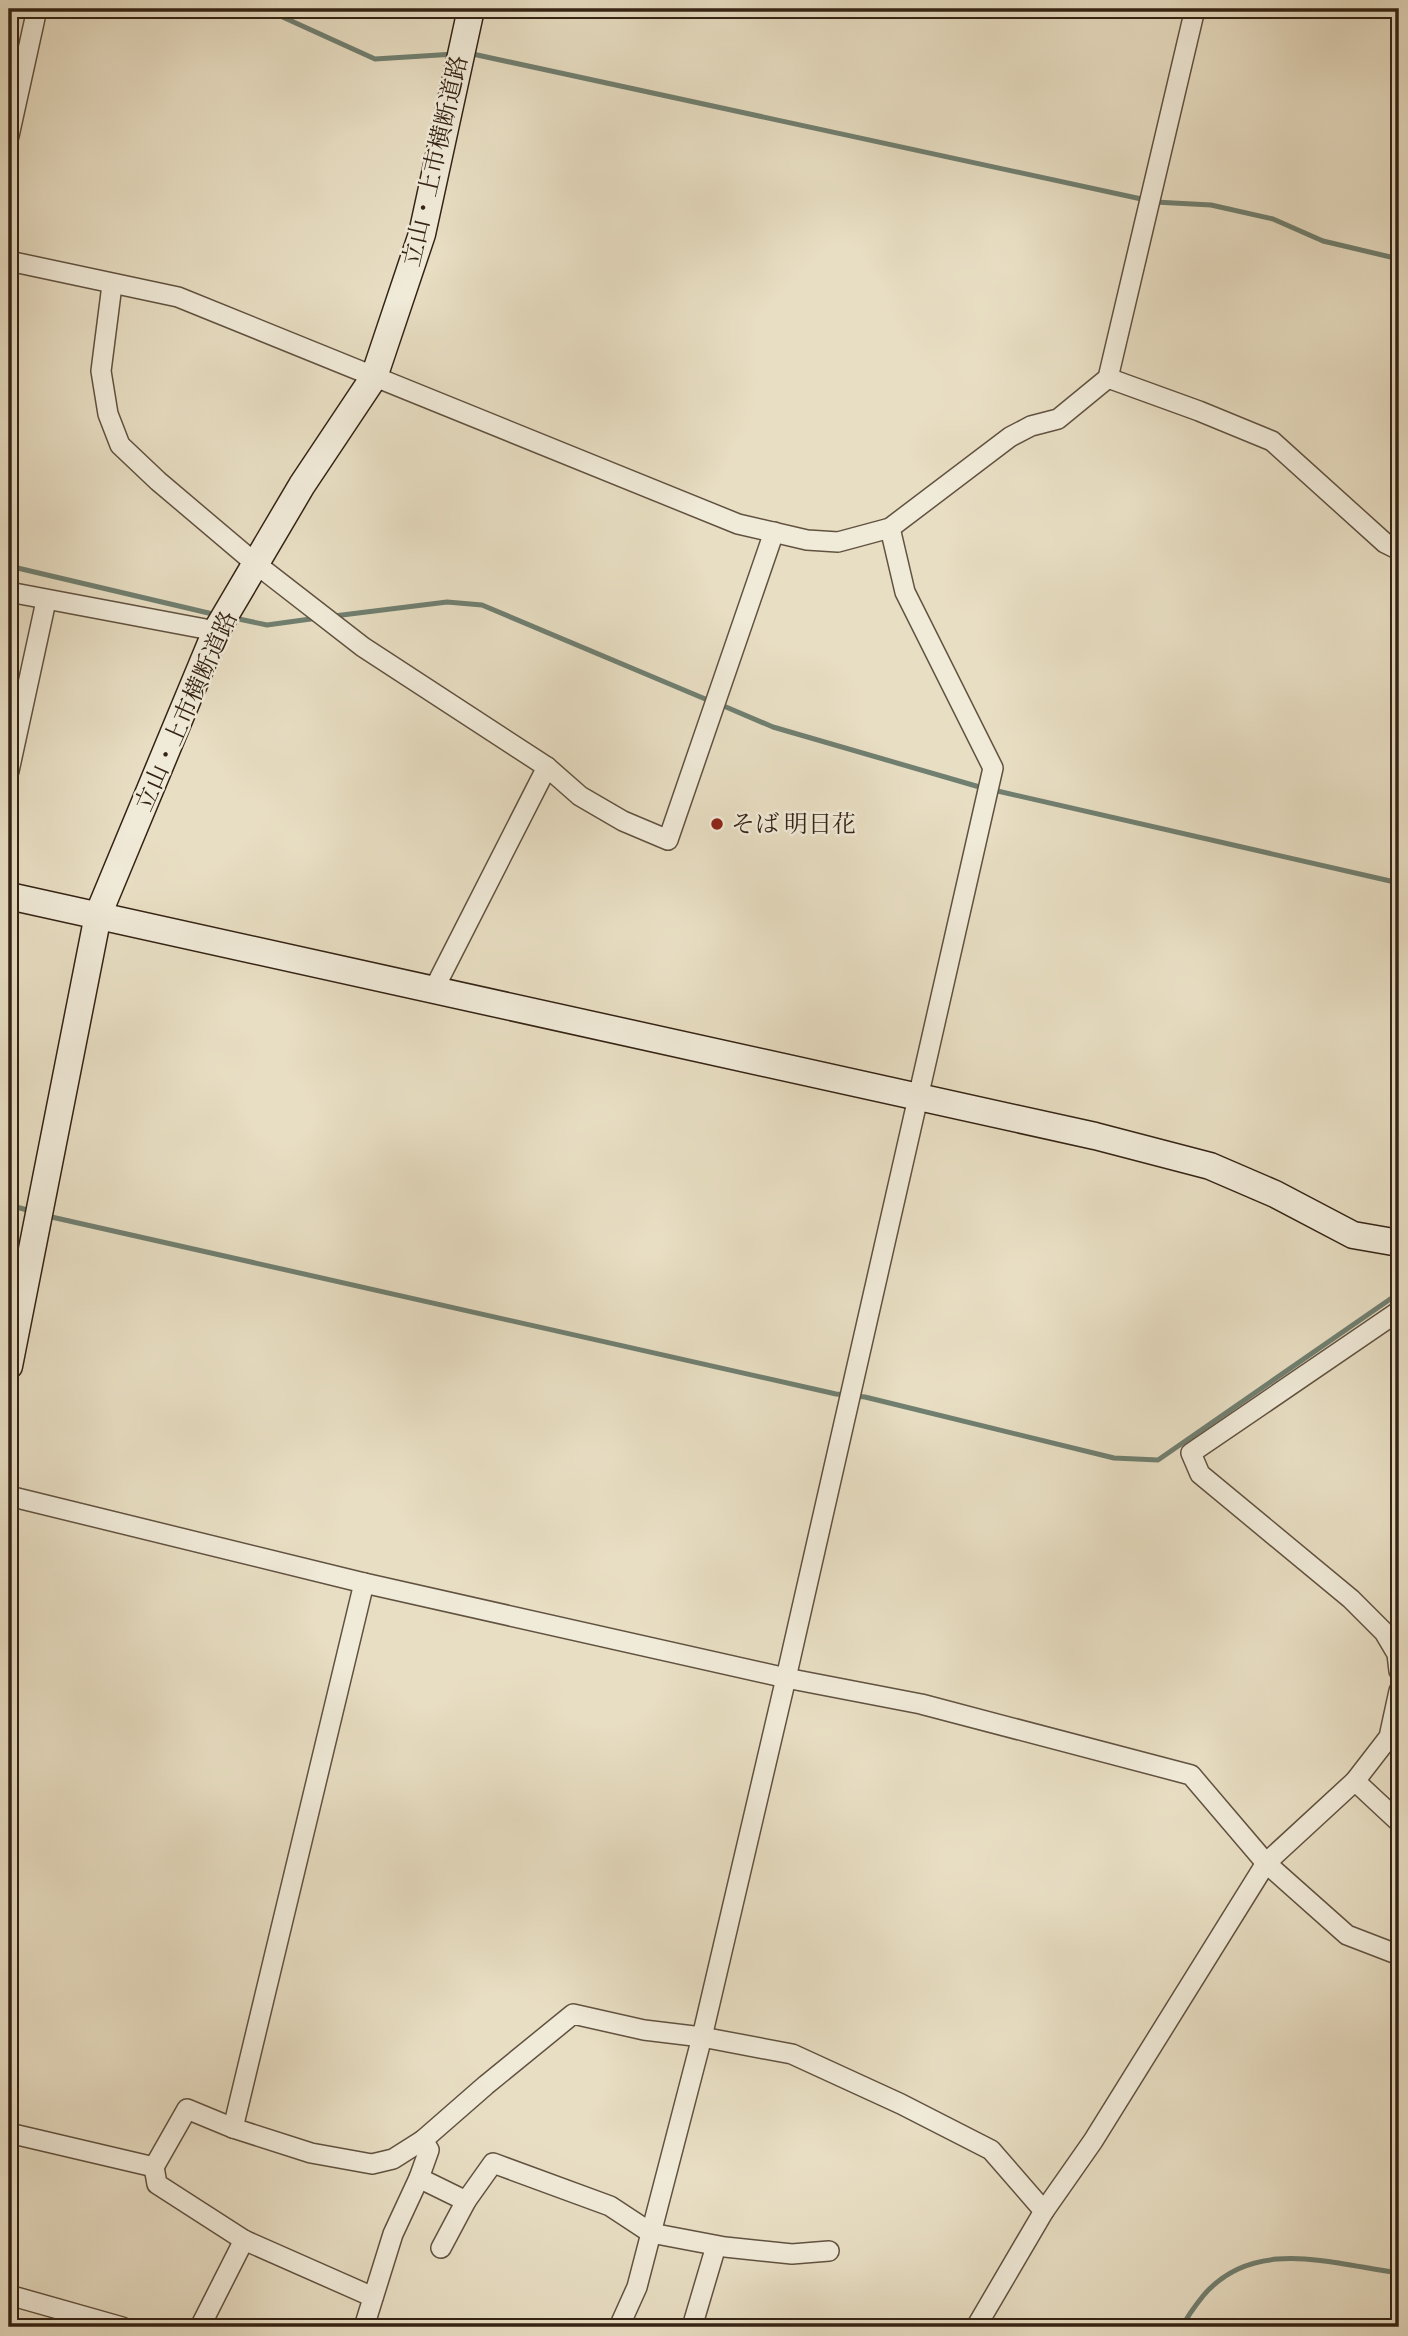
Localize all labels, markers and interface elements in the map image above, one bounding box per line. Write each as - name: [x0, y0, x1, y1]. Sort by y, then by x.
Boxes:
- street label: 立山・上市横断道路: [396, 52, 478, 271]
- street label: 立山・上市横断道路: [128, 606, 247, 817]
- place label: そば 明日花: [731, 809, 856, 843]
- marker: そば 明日花: [709, 816, 725, 832]

